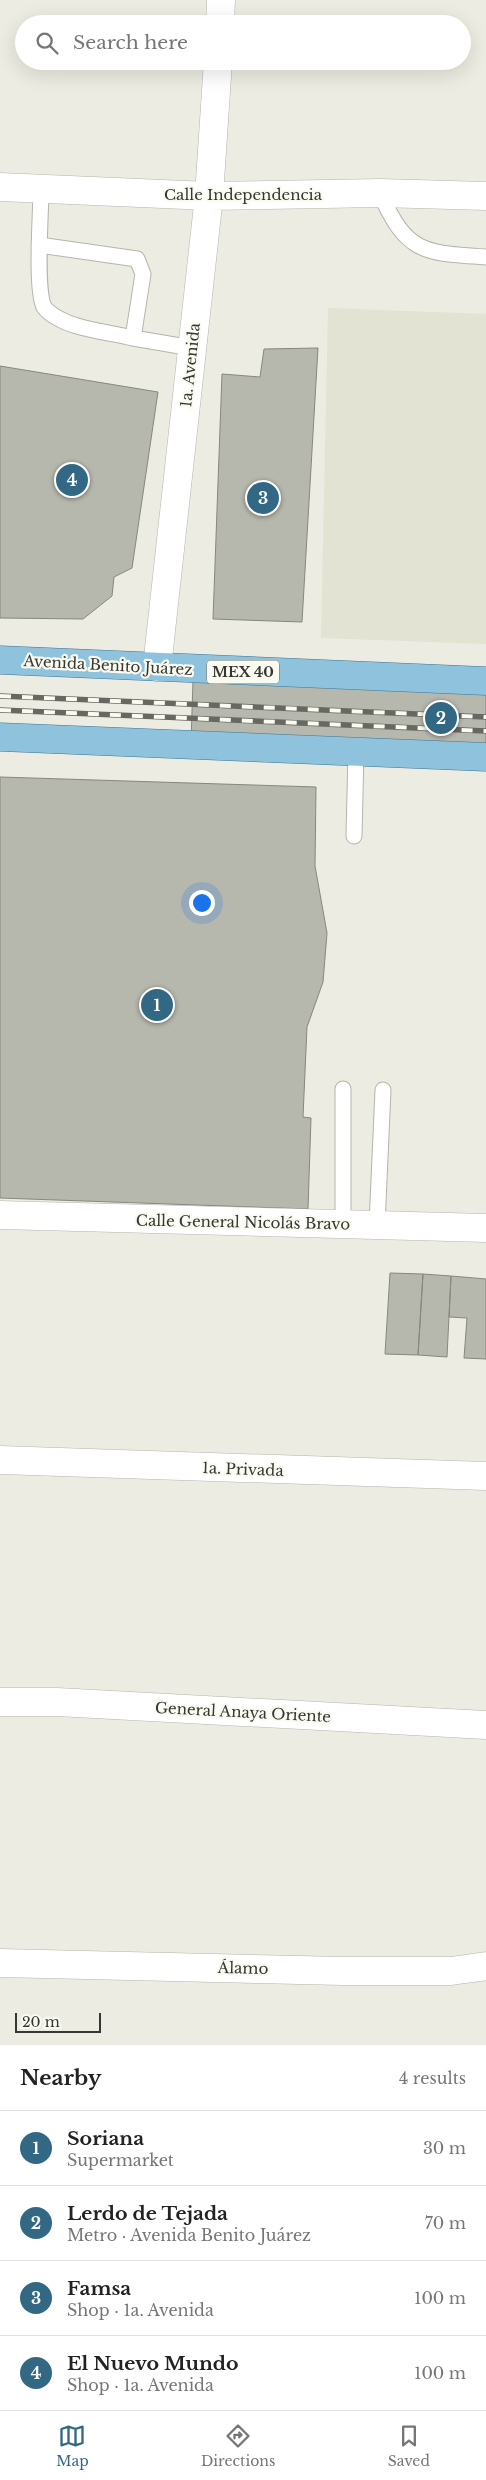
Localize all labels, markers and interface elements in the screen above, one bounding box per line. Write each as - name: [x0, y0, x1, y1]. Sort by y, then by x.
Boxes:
- search box: [15, 15, 471, 70]
- icon: search: [33, 29, 61, 57]
- text: Search here: [73, 31, 188, 54]
- street label: Calle Independencia: [164, 185, 323, 204]
- street label: 1a. Avenida: [176, 321, 204, 408]
- pin: 4: [56, 461, 88, 499]
- pin: 3: [247, 479, 279, 517]
- street label: Avenida Benito Juárez: [22, 651, 193, 679]
- road number: MEX 40: [207, 660, 279, 684]
- pin: 2: [425, 699, 457, 737]
- your location: [189, 890, 215, 916]
- pin: 1: [141, 986, 173, 1024]
- street label: Calle General Nicolás Bravo: [136, 1211, 350, 1233]
- street label: 1a. Privada: [202, 1458, 285, 1480]
- street label: General Anaya Oriente: [155, 1698, 331, 1726]
- street label: Álamo: [217, 1958, 269, 1978]
- scale bar: [15, 2010, 101, 2033]
- text: 20 m: [22, 2013, 60, 2031]
- text: Nearby: [20, 2065, 101, 2091]
- text: 4 results: [399, 2068, 466, 2088]
- text: Soriana: [67, 2127, 144, 2150]
- text: 1: [33, 2138, 39, 2158]
- text: 30 m: [423, 2138, 466, 2158]
- text: Supermarket: [67, 2150, 174, 2170]
- text: Lerdo de Tejada: [67, 2202, 228, 2225]
- text: 2: [31, 2213, 41, 2233]
- text: 70 m: [425, 2213, 466, 2233]
- text: Metro · Avenida Benito Juárez: [67, 2225, 311, 2245]
- text: Famsa: [67, 2277, 131, 2300]
- text: 3: [31, 2288, 41, 2308]
- text: 100 m: [414, 2288, 466, 2308]
- text: Shop · 1a. Avenida: [67, 2300, 214, 2320]
- text: El Nuevo Mundo: [67, 2352, 238, 2375]
- text: 4: [31, 2363, 41, 2383]
- text: 100 m: [414, 2363, 466, 2383]
- text: Shop · 1a. Avenida: [67, 2375, 214, 2395]
- tab: Map: [56, 2422, 89, 2470]
- tab: Directions: [201, 2422, 275, 2470]
- tab: Saved: [388, 2422, 430, 2470]

